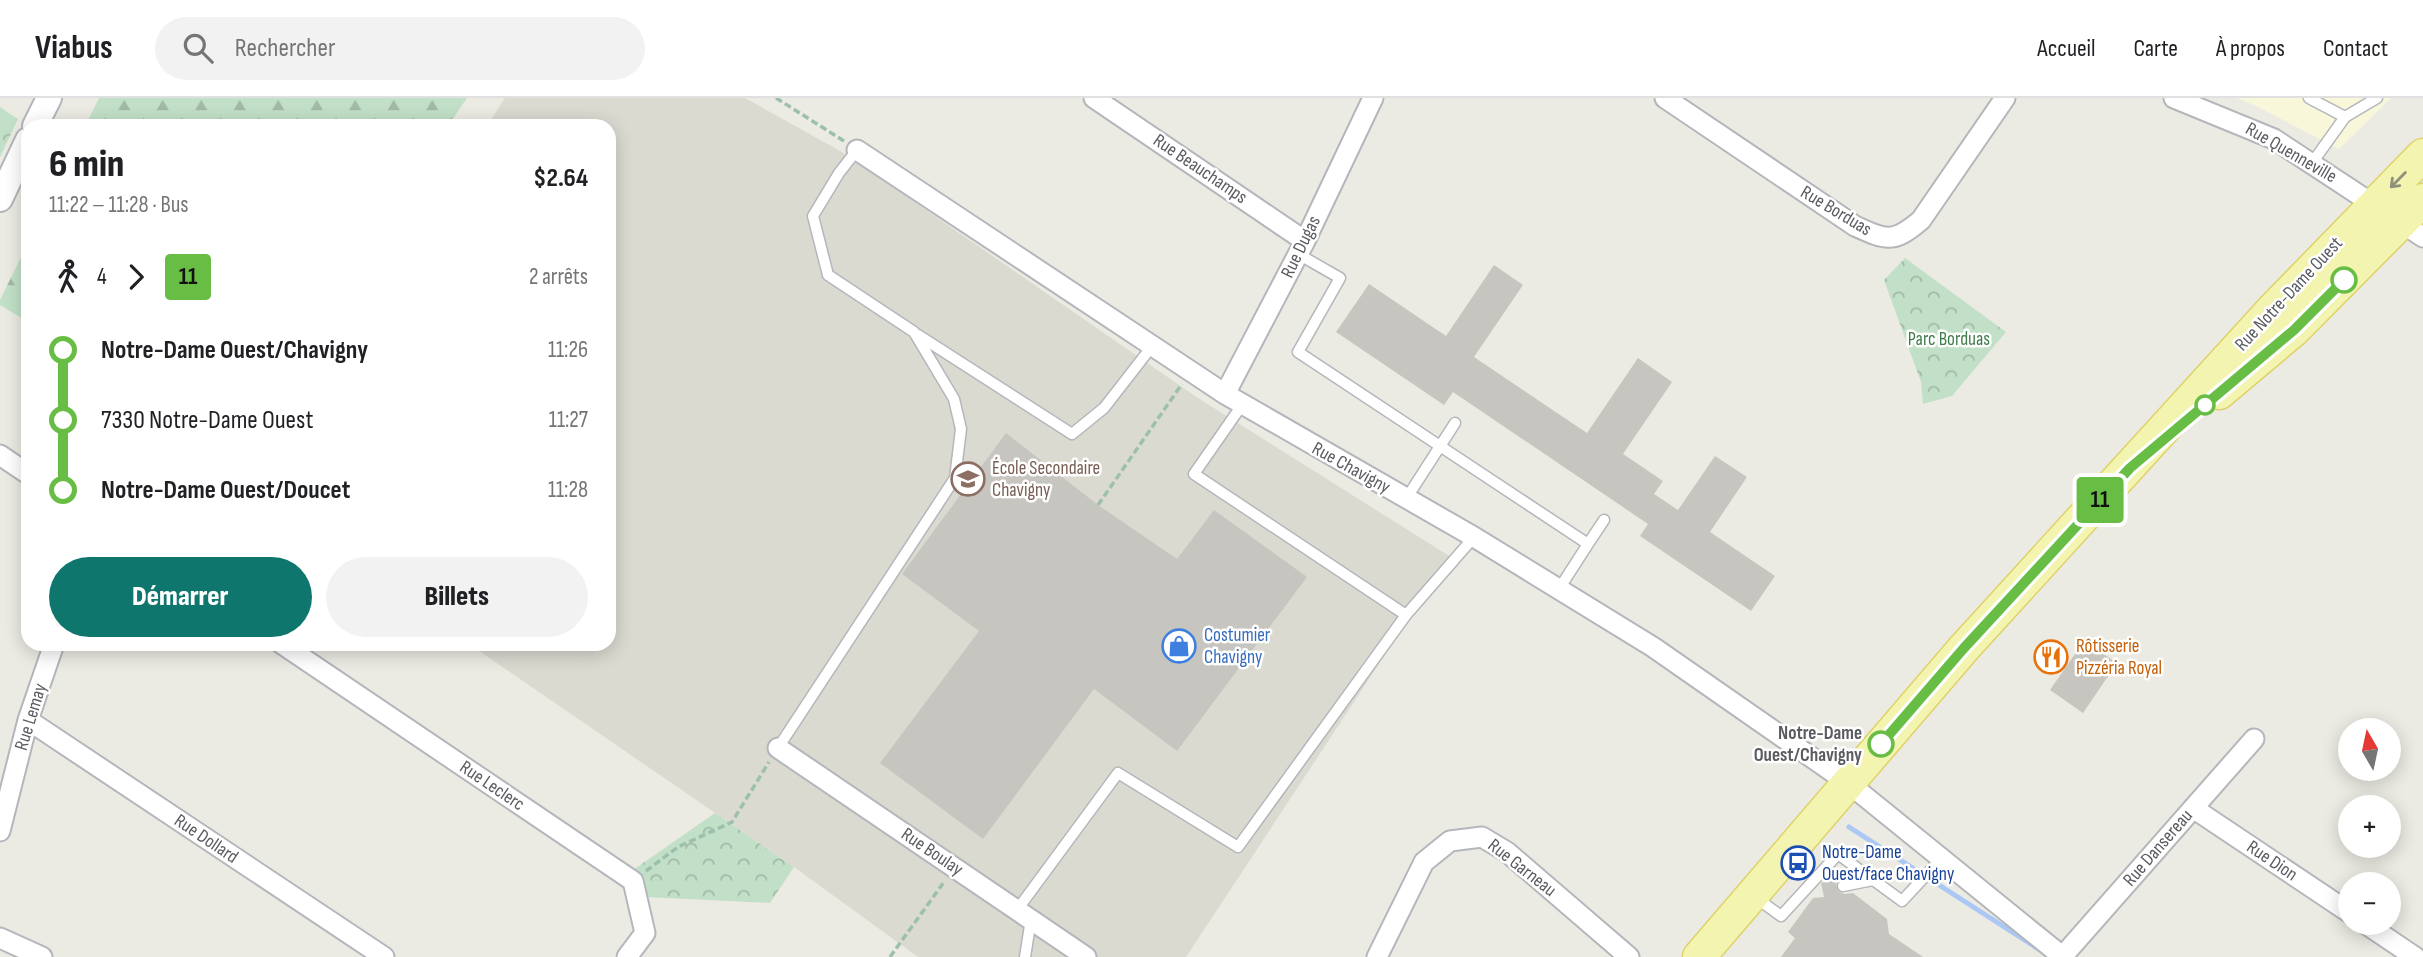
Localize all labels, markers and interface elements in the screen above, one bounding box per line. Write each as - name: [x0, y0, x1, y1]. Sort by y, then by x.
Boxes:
- search box: [155, 17, 645, 80]
- text: Viabus: [35, 28, 113, 68]
- icon: search: [179, 29, 217, 67]
- text: Rechercher: [235, 33, 335, 64]
- text: Accueil: [2037, 34, 2096, 63]
- text: Carte: [2134, 34, 2178, 63]
- text: À propos: [2216, 34, 2285, 63]
- text: Contact: [2323, 34, 2388, 63]
- street label: Rue Quenneville: [2241, 118, 2341, 188]
- street label: Rue Beauchamps: [1149, 129, 1252, 209]
- text: 6 min: [49, 142, 124, 187]
- text: $2.64: [533, 163, 588, 194]
- one-way arrow: [2390, 171, 2407, 188]
- street label: Rue Borduas: [1796, 181, 1876, 241]
- text: 11:22 – 11:28 · Bus: [49, 191, 189, 219]
- street label: Rue Dugas: [1276, 212, 1326, 282]
- street label: Rue Notre-Dame Ouest: [2230, 232, 2348, 356]
- icon: walk: [49, 258, 87, 296]
- icon: forward: [117, 258, 155, 296]
- text: 11: [179, 262, 197, 291]
- text: 4: [97, 263, 107, 291]
- text: 2 arrêts: [529, 263, 588, 291]
- unlabelled marker: [2331, 267, 2357, 293]
- park label: Parc Borduas: [1908, 328, 1990, 351]
- text: Notre-Dame Ouest/Chavigny: [101, 335, 368, 366]
- text: 11:26: [548, 336, 588, 364]
- unlabelled marker: [2195, 395, 2215, 415]
- text: 7330 Notre-Dame Ouest: [101, 405, 313, 436]
- text: 11:27: [549, 406, 588, 434]
- street label: Rue Chavigny: [1308, 437, 1395, 499]
- place label: École Secondaire Chavigny: [992, 457, 1100, 502]
- school or university icon: École Secondaire Chavigny: [949, 460, 987, 498]
- text: Notre-Dame Ouest/Doucet: [101, 475, 350, 506]
- text: 11:28: [548, 476, 588, 504]
- line badge: 11: [2068, 477, 2132, 523]
- text: 11: [2091, 485, 2109, 514]
- button: Démarrer: [49, 557, 312, 637]
- button: Billets: [326, 557, 588, 637]
- place label: Costumier Chavigny: [1204, 624, 1271, 669]
- shop icon: Costumier Chavigny: [1160, 627, 1198, 665]
- place label: Rôtisserie Pizzéria Royal: [2076, 635, 2162, 680]
- restaurant icon: Rôtisserie Pizzéria Royal: [2032, 638, 2070, 676]
- street label: Rue Lemay: [10, 680, 52, 753]
- north arrow: [2338, 718, 2401, 780]
- map controls: [2338, 718, 2401, 935]
- place label: Notre-Dame Ouest/Chavigny: [1754, 722, 1862, 767]
- marker: Notre-Dame Ouest/Chavigny: [1868, 731, 1894, 757]
- street label: Rue Leclerc: [455, 756, 529, 816]
- button: +: [2338, 795, 2401, 858]
- street label: Rue Dansereau: [2118, 805, 2198, 891]
- street label: Rue Dollard: [170, 809, 242, 869]
- street label: Rue Boulay: [897, 823, 968, 881]
- street label: Rue Garneau: [1483, 834, 1561, 902]
- street label: Rue Dion: [2242, 836, 2302, 886]
- place label: Notre-Dame Ouest/face Chavigny: [1822, 841, 1955, 886]
- bus stop icon: Notre-Dame Ouest/face Chavigny: [1779, 844, 1817, 882]
- button: −: [2338, 872, 2401, 935]

